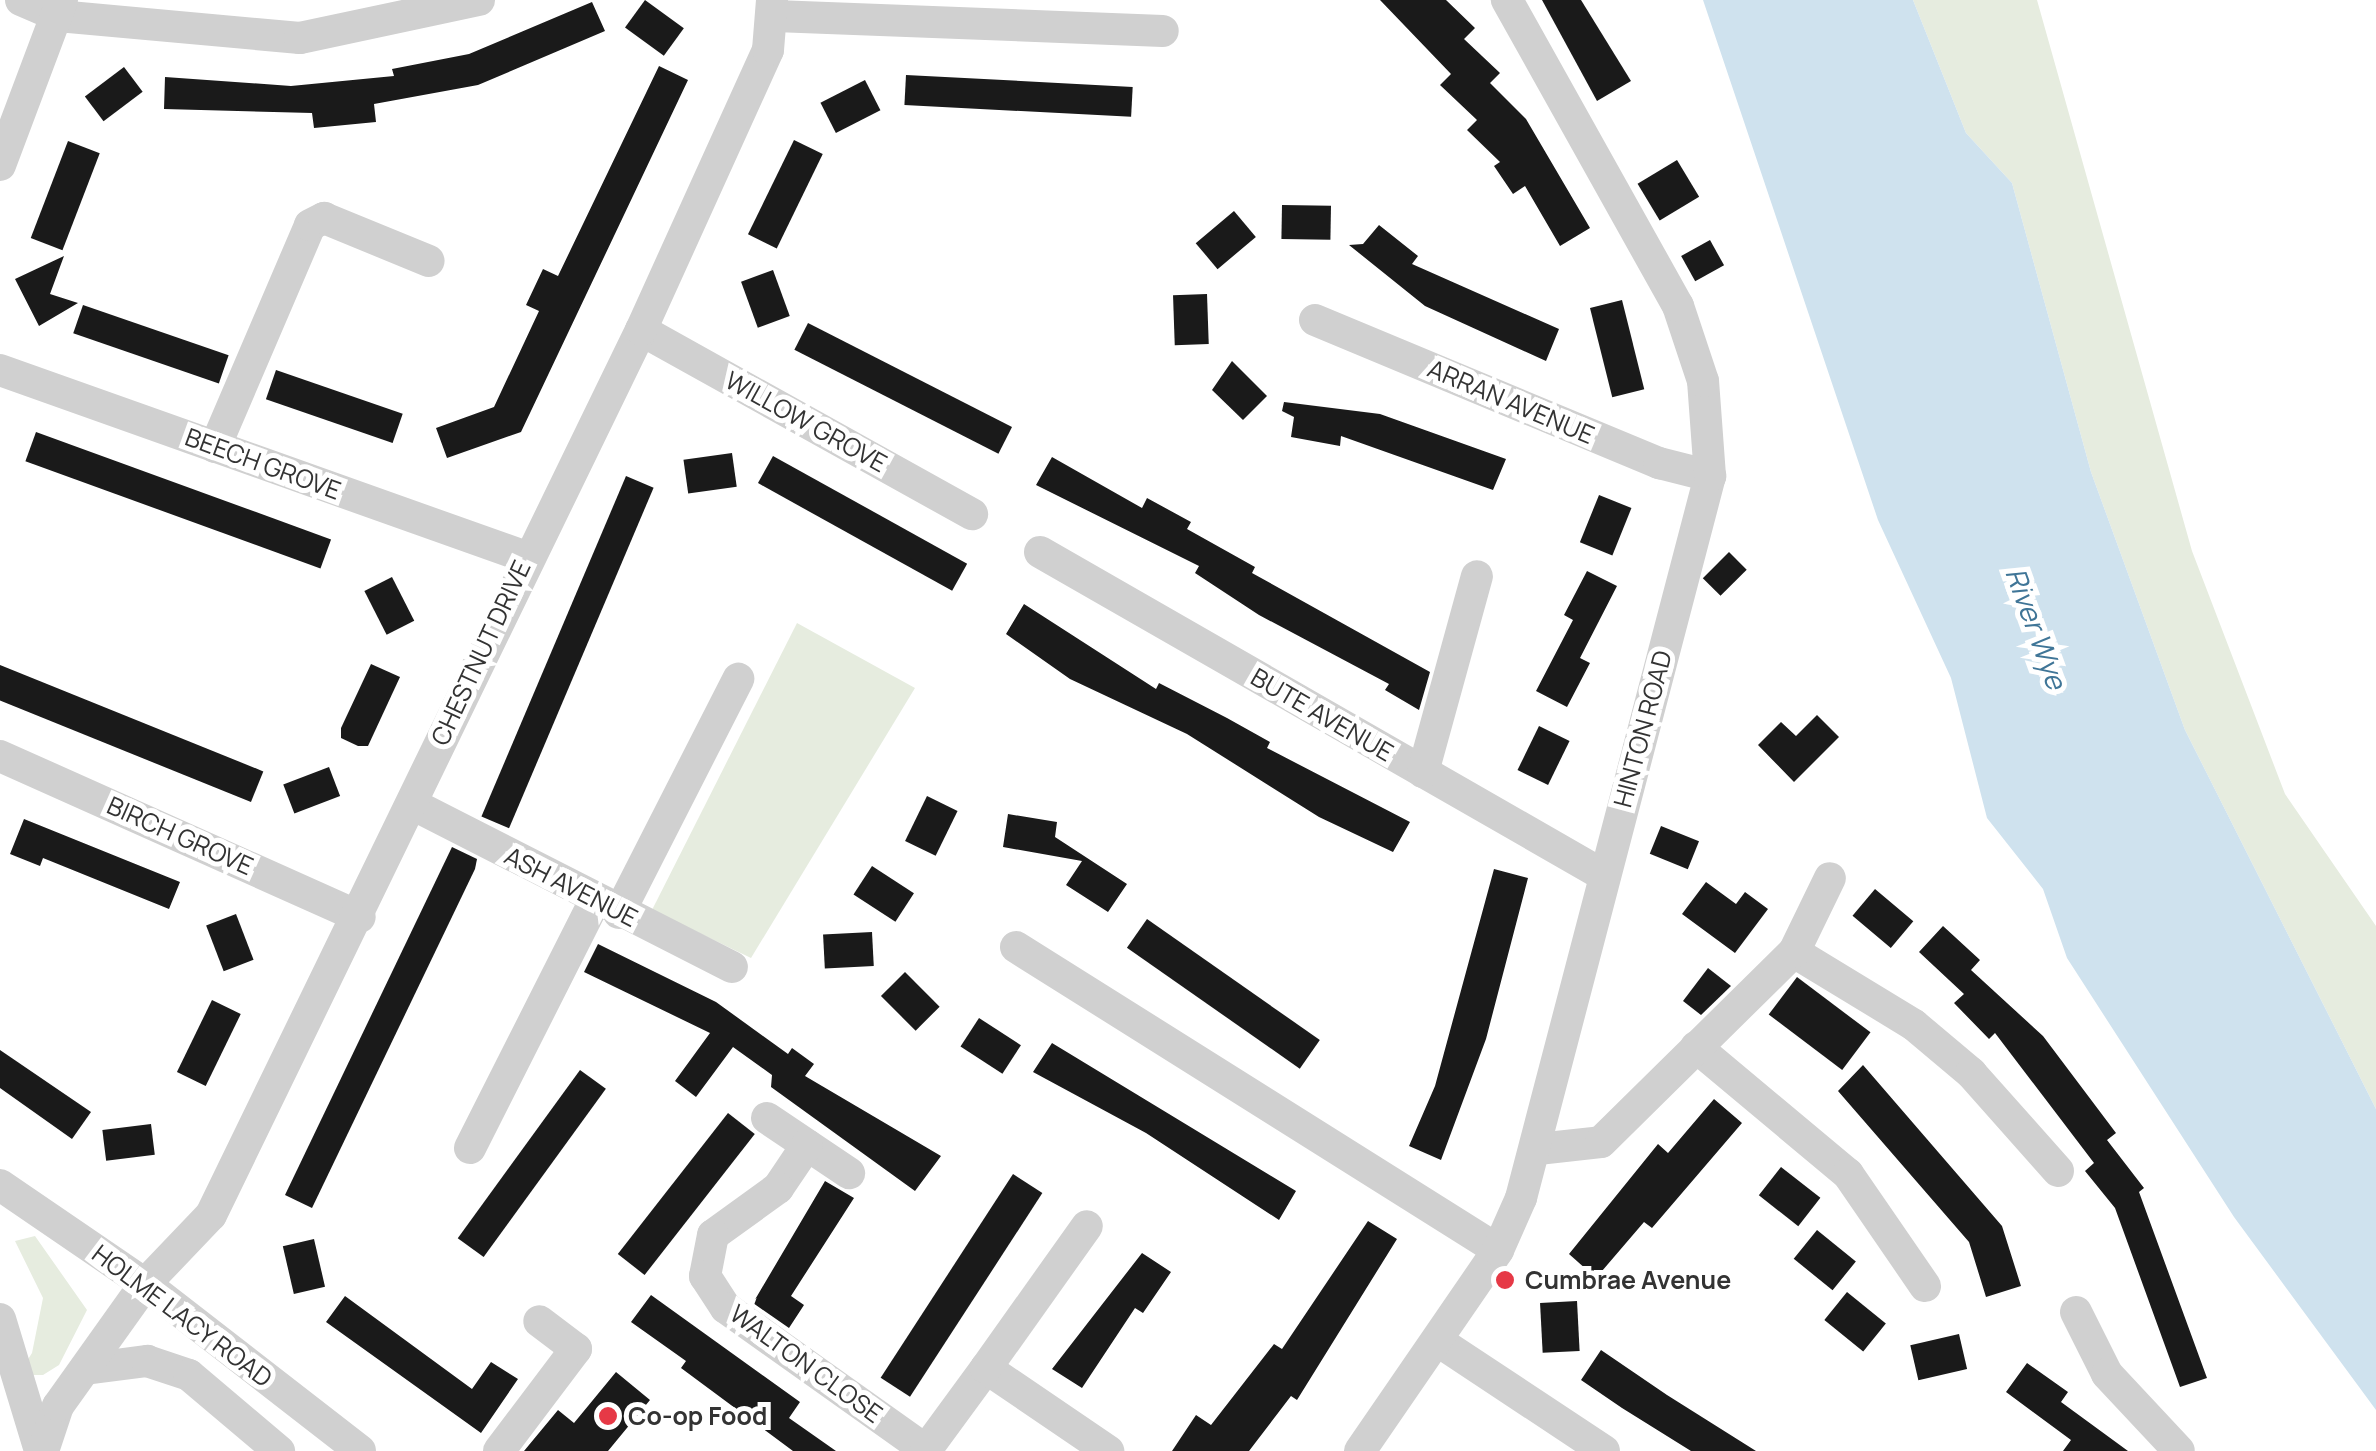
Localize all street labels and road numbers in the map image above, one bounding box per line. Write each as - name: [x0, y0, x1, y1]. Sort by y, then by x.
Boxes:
- street label: ARRAN AVENUE: [1423, 353, 1599, 451]
- street label: WILLOW GROVE: [720, 365, 892, 479]
- street label: BEECH GROVE: [181, 422, 345, 506]
- street label: CHESTNUT DRIVE: [425, 555, 537, 751]
- street label: HINTON ROAD: [1608, 647, 1678, 811]
- street label: BUTE AVENUE: [1245, 662, 1399, 768]
- street label: BIRCH GROVE: [102, 790, 258, 882]
- street label: ASH AVENUE: [500, 841, 642, 933]
- street label: HOLME LACY ROAD: [86, 1238, 278, 1394]
- street label: WALTON CLOSE: [724, 1299, 888, 1429]

